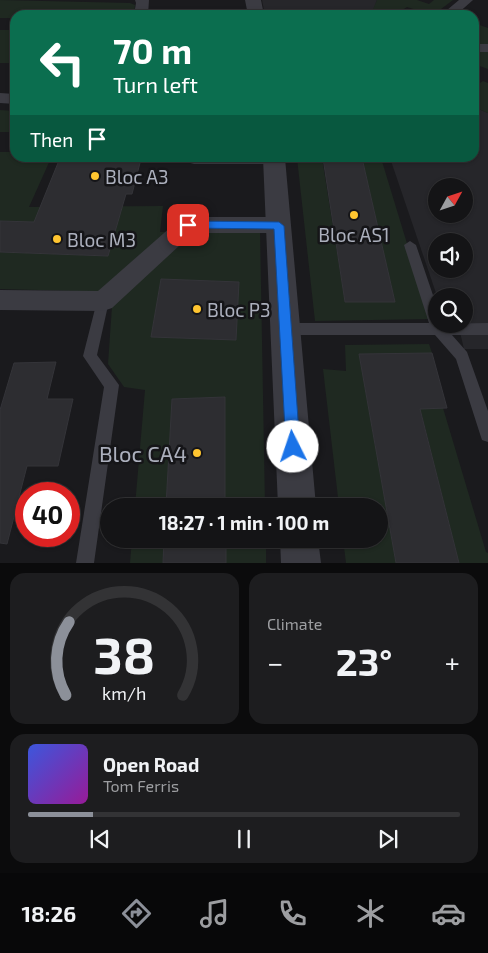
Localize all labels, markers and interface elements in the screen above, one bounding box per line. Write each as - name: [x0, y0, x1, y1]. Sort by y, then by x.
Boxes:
- text: 70 m: [113, 29, 192, 71]
- icon: left: [30, 30, 95, 95]
- text: Turn left: [113, 71, 198, 97]
- icon: arrive: [83, 125, 111, 153]
- text: Then: [30, 128, 73, 151]
- place label: Bloc A3: [105, 165, 169, 188]
- marker: Bloc A3: [89, 170, 101, 182]
- north arrow: [428, 178, 472, 222]
- map controls: [428, 178, 473, 333]
- pin: [167, 204, 209, 246]
- marker: Bloc AS1: [348, 209, 360, 221]
- icon: arrive: [174, 211, 202, 239]
- place label: Bloc AS1: [318, 223, 390, 246]
- place label: Bloc M3: [67, 228, 136, 251]
- marker: Bloc M3: [51, 233, 63, 245]
- button: sound: [428, 233, 473, 278]
- button: search: [428, 288, 473, 333]
- place label: Bloc P3: [207, 298, 271, 321]
- marker: Bloc P3: [191, 303, 203, 315]
- position arrow: [266, 420, 318, 472]
- place label: Bloc CA4: [99, 440, 187, 466]
- marker: Bloc CA4: [191, 447, 203, 459]
- speed limit sign: 40: [15, 482, 80, 547]
- text: 18:27 · 1 min · 100 m: [159, 511, 329, 534]
- text: Climate: [267, 614, 322, 633]
- text: 38: [94, 622, 155, 684]
- text: 23°: [336, 638, 392, 684]
- text: −: [267, 645, 283, 679]
- text: +: [445, 645, 460, 679]
- text: km/h: [102, 682, 147, 704]
- text: Open Road: [103, 753, 199, 776]
- text: Tom Ferris: [103, 776, 179, 795]
- icon: previous: [86, 825, 114, 853]
- icon: pause: [230, 825, 258, 853]
- icon: next: [374, 825, 402, 853]
- icon: directions: [119, 896, 154, 931]
- icon: music: [197, 896, 232, 931]
- icon: phone: [275, 896, 310, 931]
- icon: climate: [353, 896, 388, 931]
- icon: car: [431, 896, 466, 931]
- text: 18:26: [22, 900, 76, 926]

